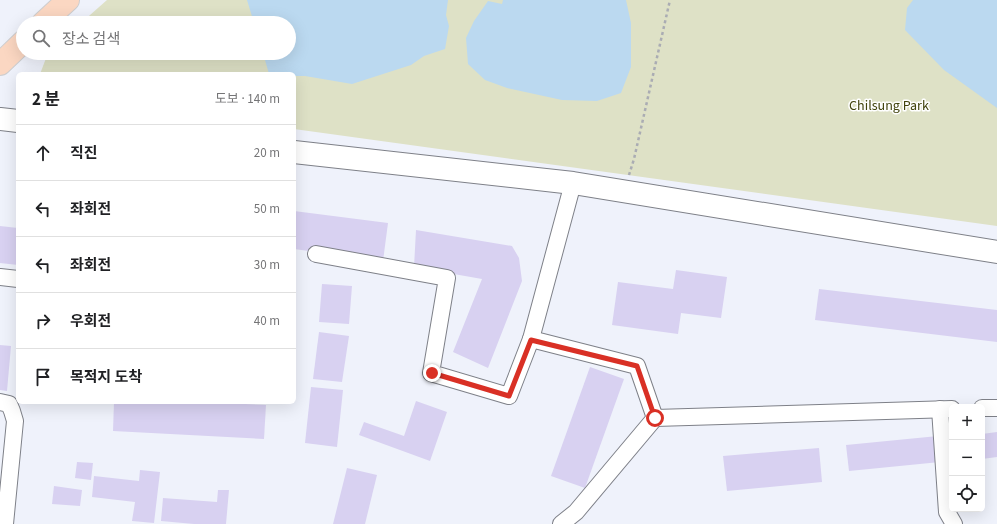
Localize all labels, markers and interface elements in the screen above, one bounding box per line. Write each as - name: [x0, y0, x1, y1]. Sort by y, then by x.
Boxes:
- search box: [16, 16, 296, 60]
- icon: search: [30, 27, 52, 49]
- text: 장소 검색: [62, 29, 120, 50]
- text: 2 분: [32, 88, 60, 112]
- text: 도보 · 140 m: [215, 90, 280, 108]
- park label: Chilsung Park: [849, 96, 929, 116]
- icon: ahead: [32, 142, 54, 164]
- text: 직진: [70, 143, 98, 164]
- text: 20 m: [254, 144, 280, 162]
- icon: left: [32, 198, 54, 220]
- text: 좌회전: [70, 199, 111, 220]
- text: 50 m: [254, 200, 280, 218]
- icon: left: [32, 254, 54, 276]
- text: 좌회전: [70, 255, 111, 276]
- text: 30 m: [254, 256, 280, 274]
- icon: right: [32, 310, 54, 332]
- text: 우회전: [70, 311, 111, 332]
- text: 40 m: [254, 312, 280, 330]
- route end: [423, 364, 441, 382]
- icon: arrive: [32, 366, 54, 388]
- text: 목적지 도착: [70, 367, 142, 388]
- map controls: [949, 404, 985, 512]
- button: +: [949, 404, 985, 440]
- route start: [646, 409, 664, 427]
- button: −: [949, 440, 985, 476]
- button: locate: [949, 476, 985, 512]

